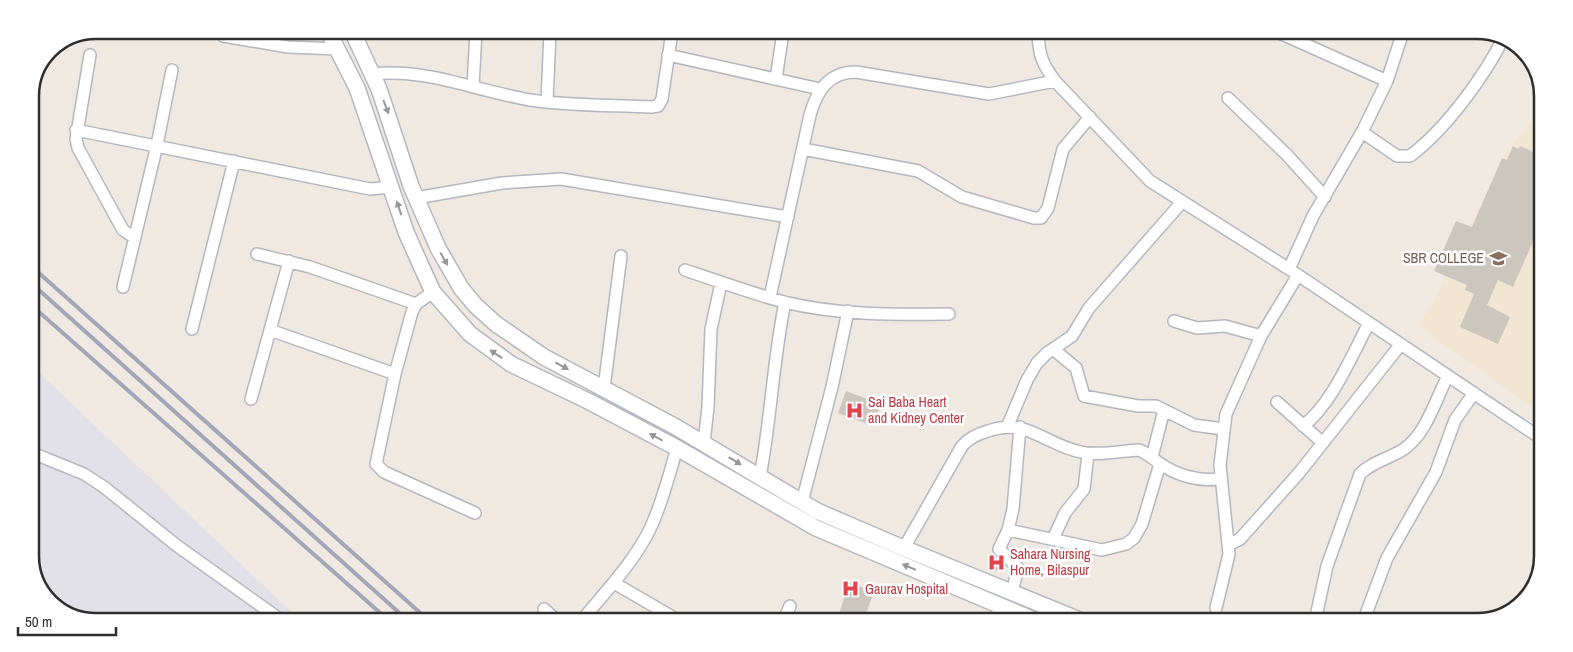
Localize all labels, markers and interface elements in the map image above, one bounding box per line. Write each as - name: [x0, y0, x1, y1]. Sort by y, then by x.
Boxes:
- one-way arrow: [383, 100, 390, 115]
- one-way arrow: [394, 200, 402, 215]
- school or university icon: SBR COLLEGE: [1488, 248, 1508, 268]
- place label: SBR COLLEGE: [1403, 249, 1484, 267]
- one-way arrow: [440, 251, 448, 266]
- one-way arrow: [489, 349, 503, 359]
- one-way arrow: [555, 362, 568, 371]
- place label: Sai Baba Heart and Kidney Center: [868, 393, 964, 427]
- hospital icon: Sai Baba Heart and Kidney Center: [844, 400, 864, 420]
- one-way arrow: [649, 433, 663, 441]
- one-way arrow: [728, 457, 741, 466]
- place label: Sahara Nursing Home, Bilaspur: [1010, 545, 1091, 579]
- hospital icon: Sahara Nursing Home, Bilaspur: [986, 552, 1006, 572]
- one-way arrow: [901, 563, 916, 571]
- hospital icon: Gaurav Hospital: [841, 579, 861, 599]
- place label: Gaurav Hospital: [865, 580, 948, 598]
- scale bar: [18, 604, 115, 636]
- text: 50 m: [25, 611, 52, 632]

